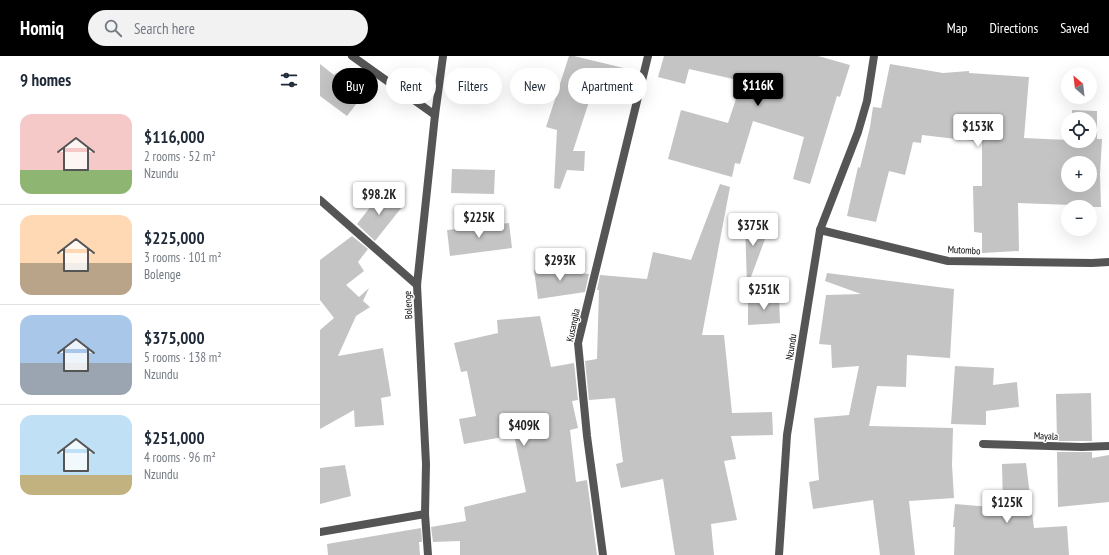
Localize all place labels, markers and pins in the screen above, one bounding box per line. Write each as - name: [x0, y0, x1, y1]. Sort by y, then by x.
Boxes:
- pin: $116K: [730, 73, 786, 107]
- pin: $153K: [950, 114, 1006, 148]
- pin: $98.2K: [346, 182, 412, 216]
- pin: $225K: [451, 205, 507, 239]
- pin: $375K: [725, 213, 781, 247]
- pin: $293K: [532, 248, 588, 282]
- pin: $251K: [736, 277, 792, 311]
- pin: $409K: [496, 413, 552, 447]
- pin: $125K: [979, 490, 1035, 524]

